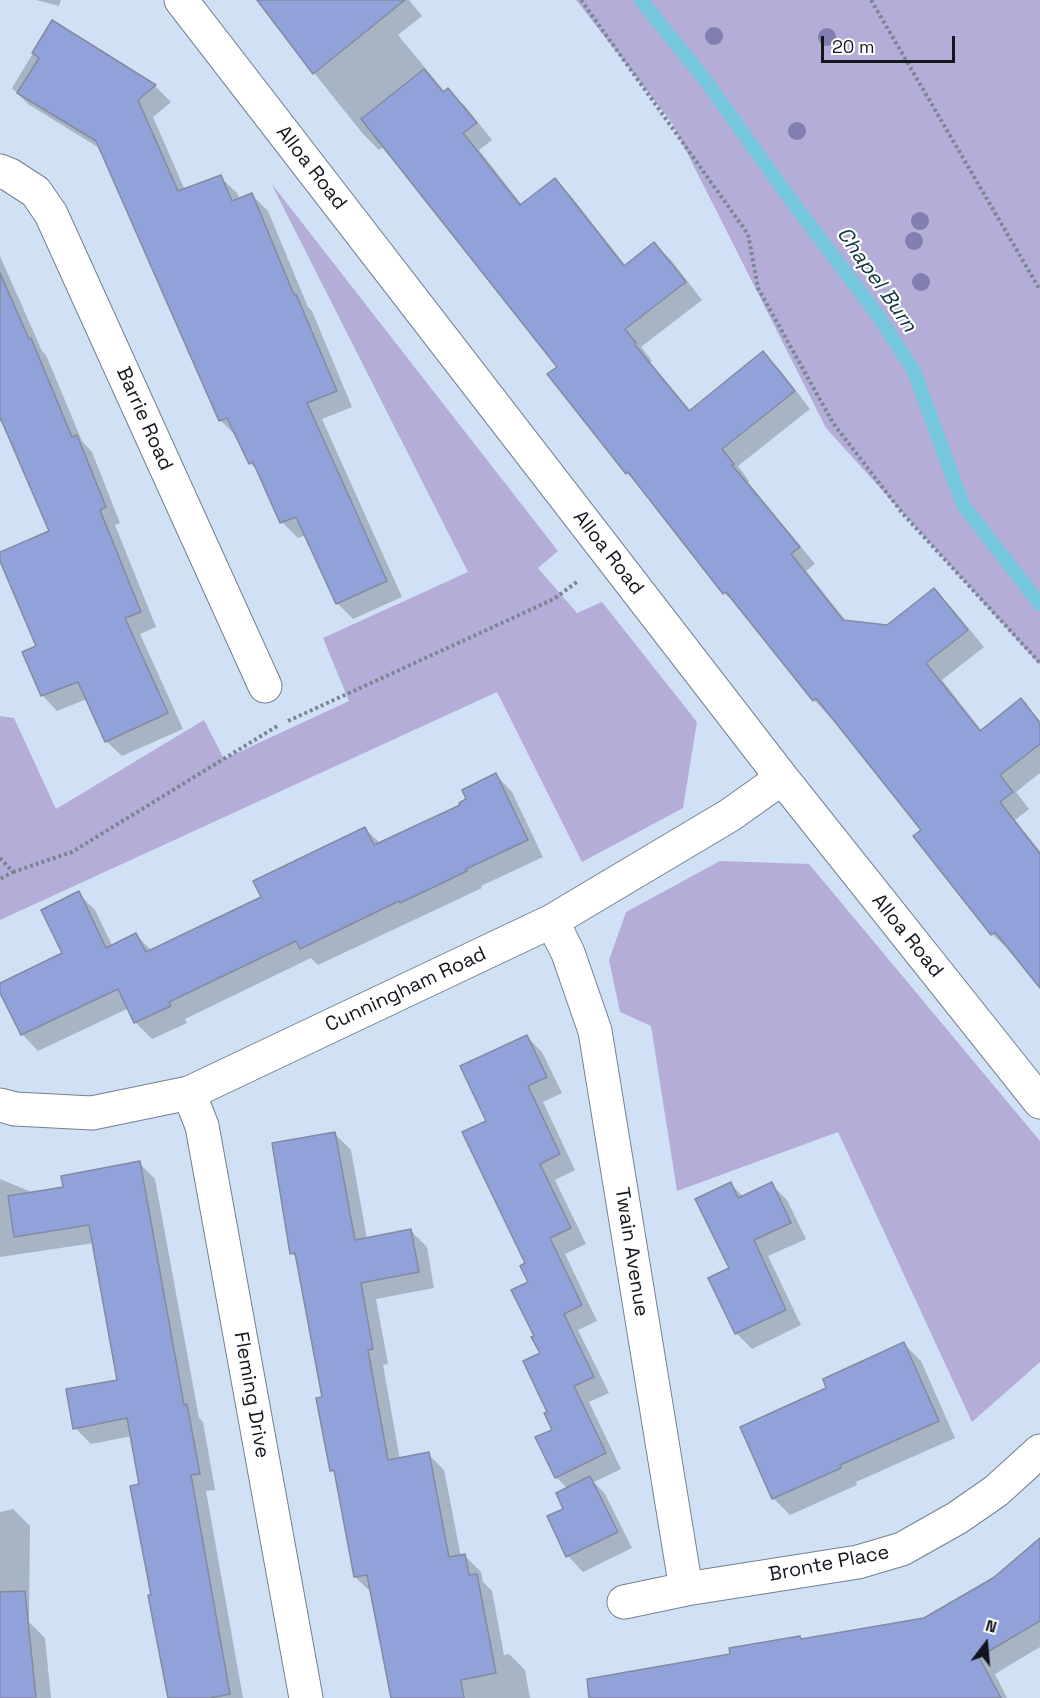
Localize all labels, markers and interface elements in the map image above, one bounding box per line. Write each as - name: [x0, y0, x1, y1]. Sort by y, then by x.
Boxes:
- scale bar: [824, 24, 958, 62]
- text: 20 m: [832, 35, 875, 58]
- street label: Alloa Road: [271, 121, 351, 215]
- water label: Chapel Burn: [831, 223, 921, 337]
- street label: Barrie Road: [111, 364, 177, 474]
- street label: Alloa Road: [568, 506, 648, 600]
- street label: Alloa Road: [866, 889, 948, 983]
- street label: Cunningham Road: [322, 942, 490, 1038]
- street label: Twain Avenue: [609, 1186, 653, 1318]
- street label: Fleming Drive: [228, 1330, 274, 1460]
- street label: Bronte Place: [767, 1541, 891, 1587]
- north arrow: [956, 1614, 1016, 1674]
- text: N: [983, 1615, 999, 1638]

